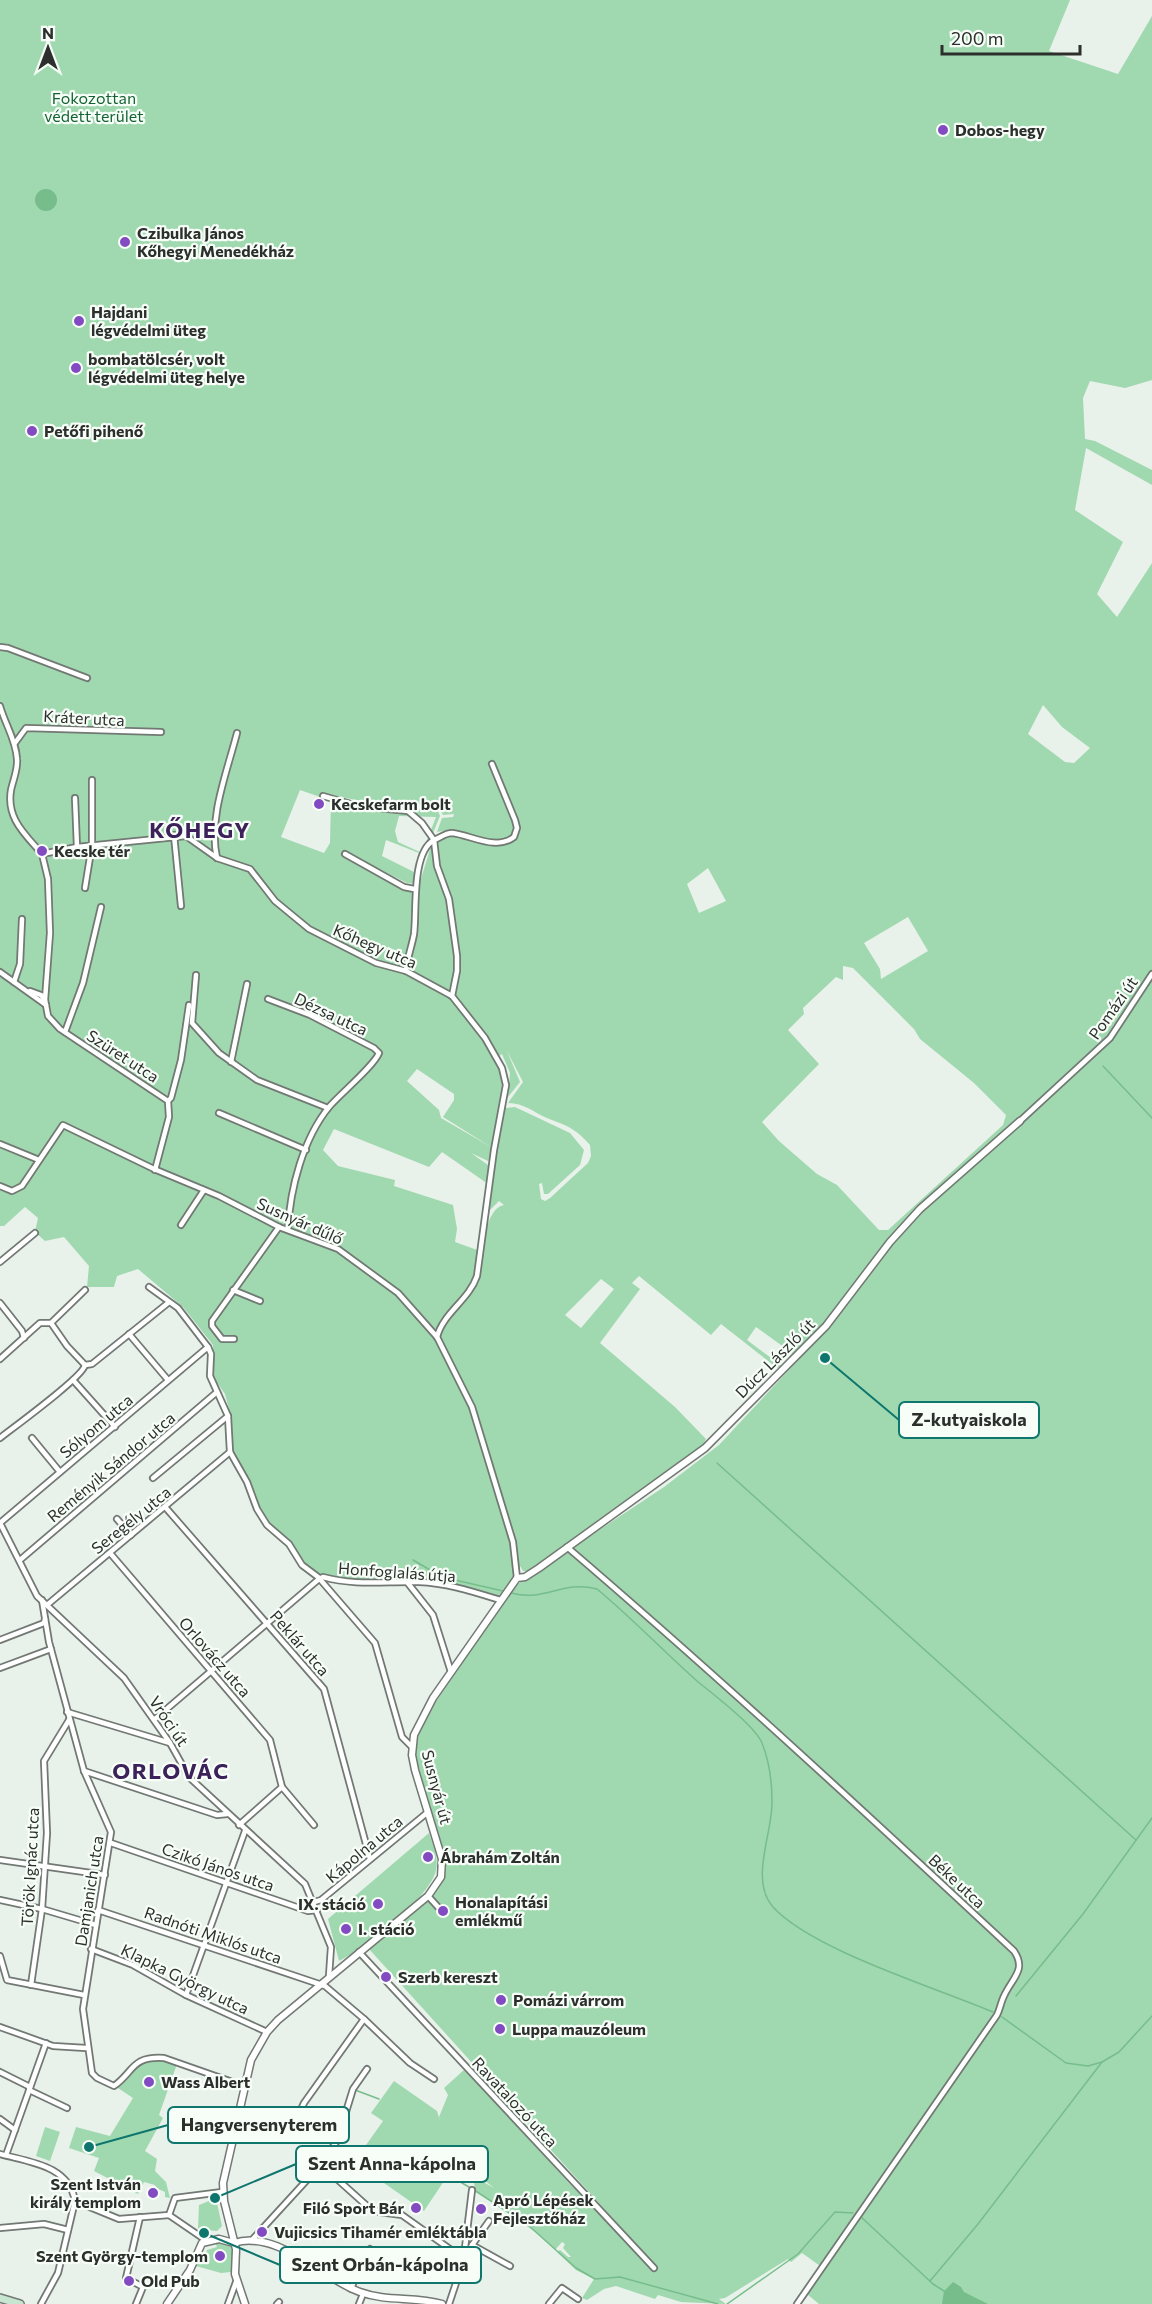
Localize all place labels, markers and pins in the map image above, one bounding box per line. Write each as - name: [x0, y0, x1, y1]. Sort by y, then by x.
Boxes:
- place label: Dobos-hegy: [955, 120, 1045, 139]
- marker: Dobos-hegy: [936, 123, 950, 137]
- place label: Czibulka János Kőhegyi Menedékház: [137, 223, 294, 260]
- marker: Czibulka János Kőhegyi Menedékház: [118, 235, 132, 249]
- place label: Hajdani légvédelmi üteg: [91, 302, 206, 339]
- marker: Hajdani légvédelmi üteg: [72, 314, 86, 328]
- place label: bombatölcsér, volt légvédelmi üteg helye: [88, 349, 245, 386]
- marker: bombatölcsér, volt légvédelmi üteg helye: [69, 361, 83, 375]
- place label: Petőfi pihenő: [44, 421, 144, 440]
- marker: Petőfi pihenő: [25, 424, 39, 438]
- place label: Kecskefarm bolt: [331, 794, 451, 813]
- marker: Kecskefarm bolt: [312, 797, 326, 811]
- place label: Kecske tér: [54, 841, 131, 860]
- marker: Kecske tér: [35, 844, 49, 858]
- callout: Z-kutyaiskola: [899, 1402, 1039, 1438]
- place label: Ábrahám Zoltán: [440, 1847, 560, 1866]
- marker: Ábrahám Zoltán: [421, 1850, 435, 1864]
- place label: Honalapítási emlékmű: [455, 1892, 548, 1929]
- place label: IX. stáció: [298, 1894, 366, 1913]
- marker: IX. stáció: [371, 1897, 385, 1911]
- marker: Honalapítási emlékmű: [436, 1904, 450, 1918]
- place label: I. stáció: [358, 1919, 415, 1938]
- marker: I. stáció: [339, 1922, 353, 1936]
- place label: Szerb kereszt: [398, 1967, 498, 1986]
- marker: Szerb kereszt: [379, 1970, 393, 1984]
- place label: Pomázi várrom: [513, 1990, 624, 2009]
- marker: Pomázi várrom: [494, 1993, 508, 2007]
- place label: Luppa mauzóleum: [512, 2019, 646, 2038]
- marker: Luppa mauzóleum: [493, 2022, 507, 2036]
- place label: Wass Albert: [161, 2072, 251, 2091]
- marker: Wass Albert: [142, 2075, 156, 2089]
- callout: Hangversenyterem: [168, 2107, 349, 2143]
- callout: Szent Anna-kápolna: [296, 2146, 488, 2182]
- place label: Szent István király templom: [30, 2174, 141, 2211]
- marker: Szent István király templom: [146, 2186, 160, 2200]
- place label: Apró Lépések Fejlesztőház: [493, 2190, 594, 2227]
- place label: Filó Sport Bár: [303, 2198, 404, 2217]
- marker: Filó Sport Bár: [409, 2201, 423, 2215]
- marker: Apró Lépések Fejlesztőház: [474, 2202, 488, 2216]
- place label: Vujicsics Tihamér emléktábla: [274, 2222, 487, 2241]
- marker: Vujicsics Tihamér emléktábla: [255, 2225, 269, 2239]
- place label: Szent György-templom: [36, 2246, 208, 2265]
- callout: Szent Orbán-kápolna: [280, 2247, 481, 2283]
- marker: Szent György-templom: [213, 2249, 227, 2263]
- place label: Old Pub: [141, 2271, 200, 2290]
- marker: Old Pub: [122, 2274, 136, 2288]

